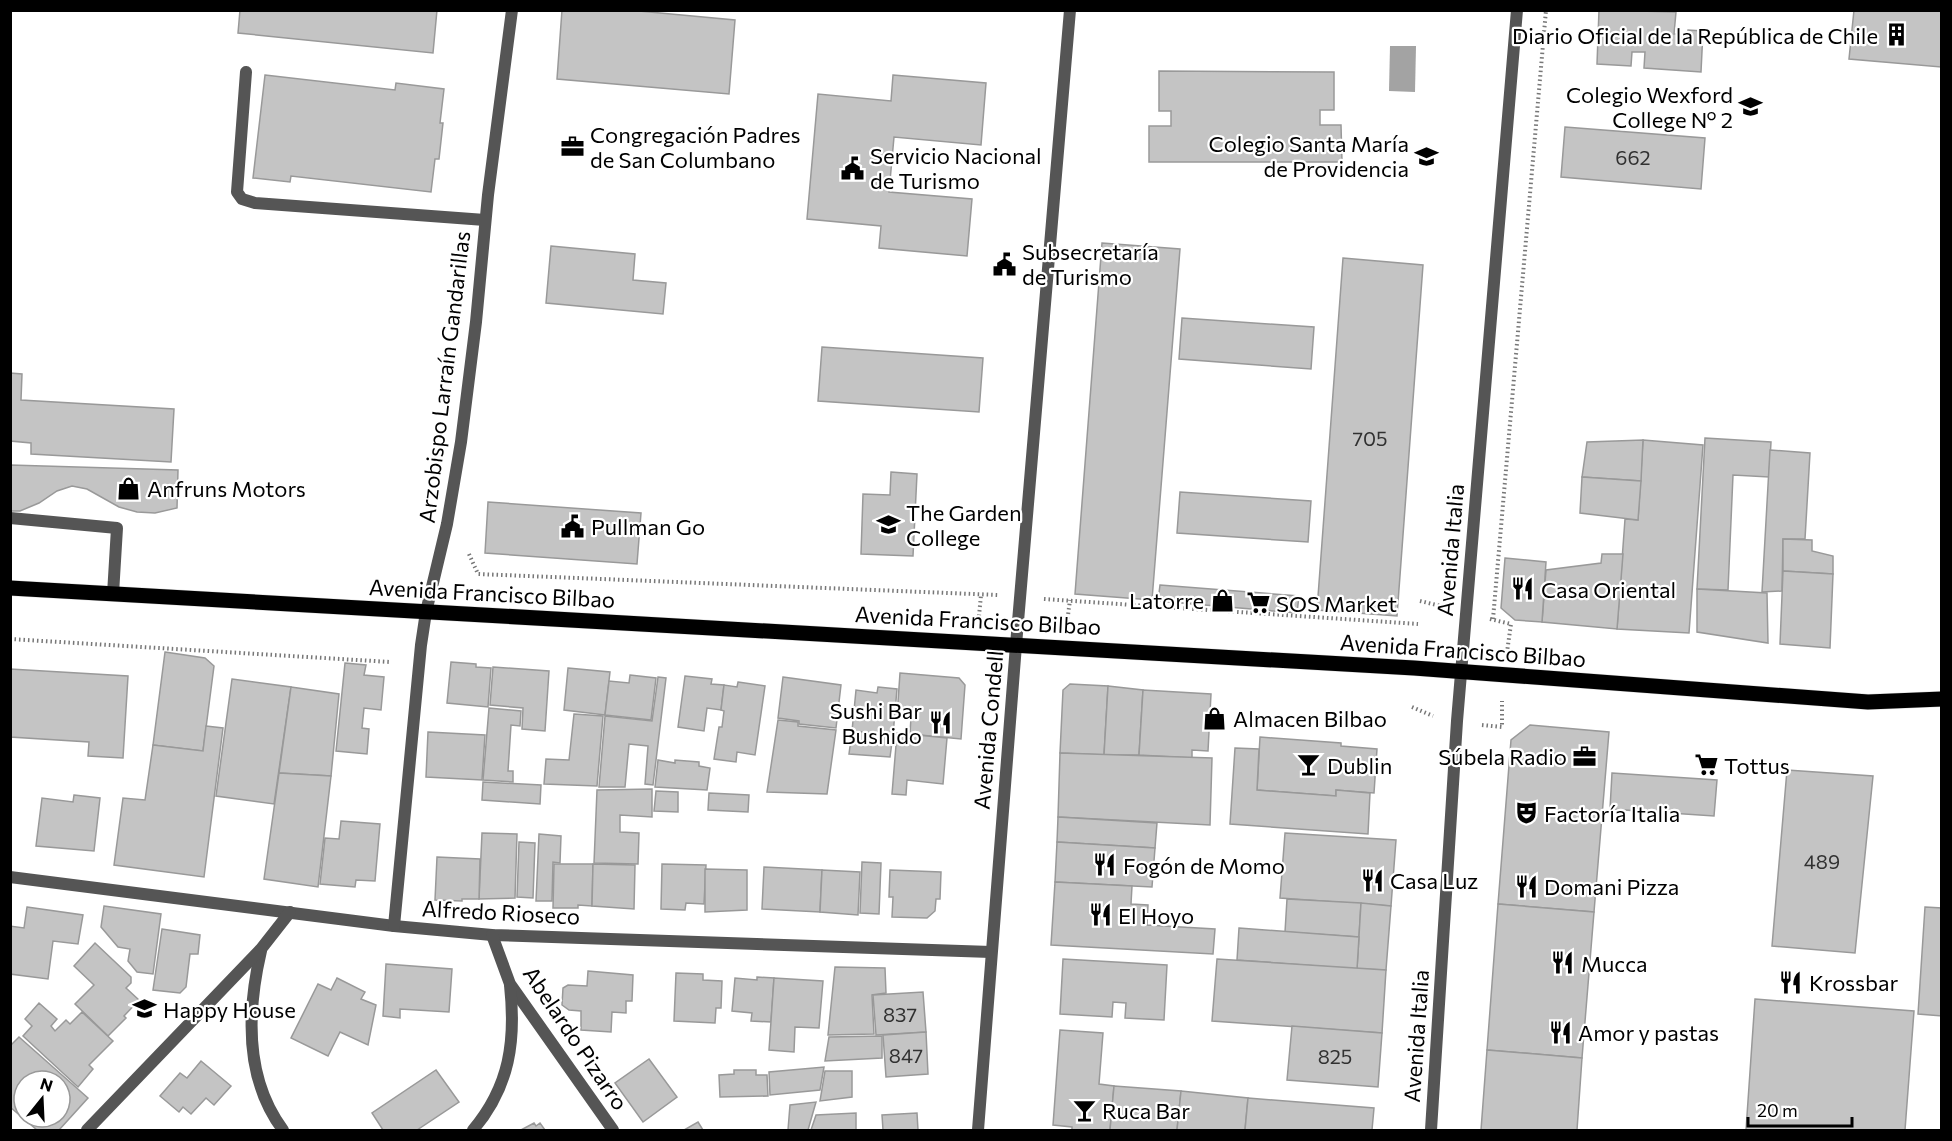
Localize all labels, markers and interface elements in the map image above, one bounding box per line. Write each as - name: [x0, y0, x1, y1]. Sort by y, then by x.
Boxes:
- place label: Diario Oficial de la República de Chile: [1512, 22, 1878, 49]
- building icon: Diario Oficial de la República de Chile: [1883, 22, 1909, 48]
- place label: Colegio Wexford College Nº 2: [1566, 81, 1733, 133]
- school or university icon: Colegio Wexford College Nº 2: [1738, 94, 1764, 120]
- place label: Congregación Padres de San Columbano: [590, 121, 801, 173]
- place label: Colegio Santa María de Providencia: [1209, 130, 1409, 182]
- office icon: Congregación Padres de San Columbano: [559, 134, 585, 160]
- place label: Servicio Nacional de Turismo: [870, 142, 1042, 194]
- school or university icon: Colegio Santa María de Providencia: [1414, 143, 1440, 169]
- house number: 662: [1615, 145, 1651, 169]
- public building icon: Servicio Nacional de Turismo: [839, 155, 865, 181]
- street label: Arzobispo Larraín Gandarillas: [413, 229, 475, 525]
- place label: Subsecretaría de Turismo: [1022, 238, 1159, 290]
- public building icon: Subsecretaría de Turismo: [991, 251, 1017, 277]
- house number: 705: [1352, 426, 1388, 450]
- shop icon: Anfruns Motors: [116, 475, 142, 501]
- place label: Anfruns Motors: [147, 475, 306, 502]
- street label: Avenida Italia: [1431, 483, 1469, 617]
- place label: The Garden College: [906, 499, 1021, 551]
- school or university icon: The Garden College: [875, 512, 901, 538]
- public building icon: Pullman Go: [560, 513, 586, 539]
- place label: Pullman Go: [591, 513, 705, 540]
- street label: Avenida Francisco Bilbao: [368, 573, 616, 613]
- restaurant icon: Casa Oriental: [1510, 576, 1536, 602]
- place label: Casa Oriental: [1541, 576, 1676, 603]
- place label: Latorre: [1129, 587, 1204, 614]
- shop icon: Latorre: [1209, 587, 1235, 613]
- supermarket icon: SOS Market: [1245, 590, 1271, 616]
- place label: SOS Market: [1276, 590, 1397, 617]
- street label: Avenida Francisco Bilbao: [854, 600, 1102, 640]
- street label: Avenida Francisco Bilbao: [1339, 628, 1587, 672]
- street label: Avenida Condell: [968, 649, 1008, 811]
- place label: Sushi Bar Bushido: [830, 697, 922, 749]
- shop icon: Almacen Bilbao: [1202, 705, 1228, 731]
- place label: Almacen Bilbao: [1233, 705, 1387, 732]
- restaurant icon: Sushi Bar Bushido: [927, 710, 953, 736]
- place label: Súbela Radio: [1438, 743, 1567, 770]
- office icon: Súbela Radio: [1572, 743, 1598, 769]
- bar icon: Dublin: [1296, 752, 1322, 778]
- place label: Dublin: [1327, 752, 1392, 779]
- supermarket icon: Tottus: [1693, 752, 1719, 778]
- place label: Tottus: [1724, 752, 1790, 779]
- theatre icon: Factoría Italia: [1513, 800, 1539, 826]
- place label: Factoría Italia: [1544, 800, 1680, 827]
- house number: 489: [1804, 849, 1840, 873]
- restaurant icon: Fogón de Momo: [1092, 852, 1118, 878]
- place label: Fogón de Momo: [1123, 852, 1285, 879]
- restaurant icon: Casa Luz: [1359, 867, 1385, 893]
- place label: Casa Luz: [1390, 867, 1478, 894]
- restaurant icon: Domani Pizza: [1513, 873, 1539, 899]
- place label: Domani Pizza: [1544, 873, 1679, 900]
- street label: Alfredo Rioseco: [421, 894, 581, 930]
- restaurant icon: El Hoyo: [1087, 902, 1113, 928]
- place label: El Hoyo: [1118, 902, 1194, 929]
- restaurant icon: Mucca: [1550, 950, 1576, 976]
- place label: Mucca: [1581, 950, 1648, 977]
- street label: Abelardo Pizarro: [518, 961, 634, 1115]
- street label: Avenida Italia: [1398, 969, 1434, 1103]
- restaurant icon: Krossbar: [1778, 969, 1804, 995]
- place label: Krossbar: [1809, 969, 1899, 996]
- school or university icon: Happy House: [132, 996, 158, 1022]
- place label: Happy House: [163, 996, 296, 1023]
- house number: 837: [883, 1002, 917, 1026]
- restaurant icon: Amor y pastas: [1547, 1019, 1573, 1045]
- place label: Amor y pastas: [1578, 1019, 1719, 1046]
- house number: 847: [889, 1043, 923, 1067]
- house number: 825: [1318, 1044, 1352, 1068]
- north arrow: [12, 1069, 72, 1129]
- text: N: [38, 1073, 55, 1095]
- scale bar: [1748, 1090, 1852, 1128]
- bar icon: Ruca Bar: [1071, 1097, 1097, 1123]
- place label: Ruca Bar: [1102, 1097, 1190, 1124]
- text: 20 m: [1757, 1099, 1798, 1121]

